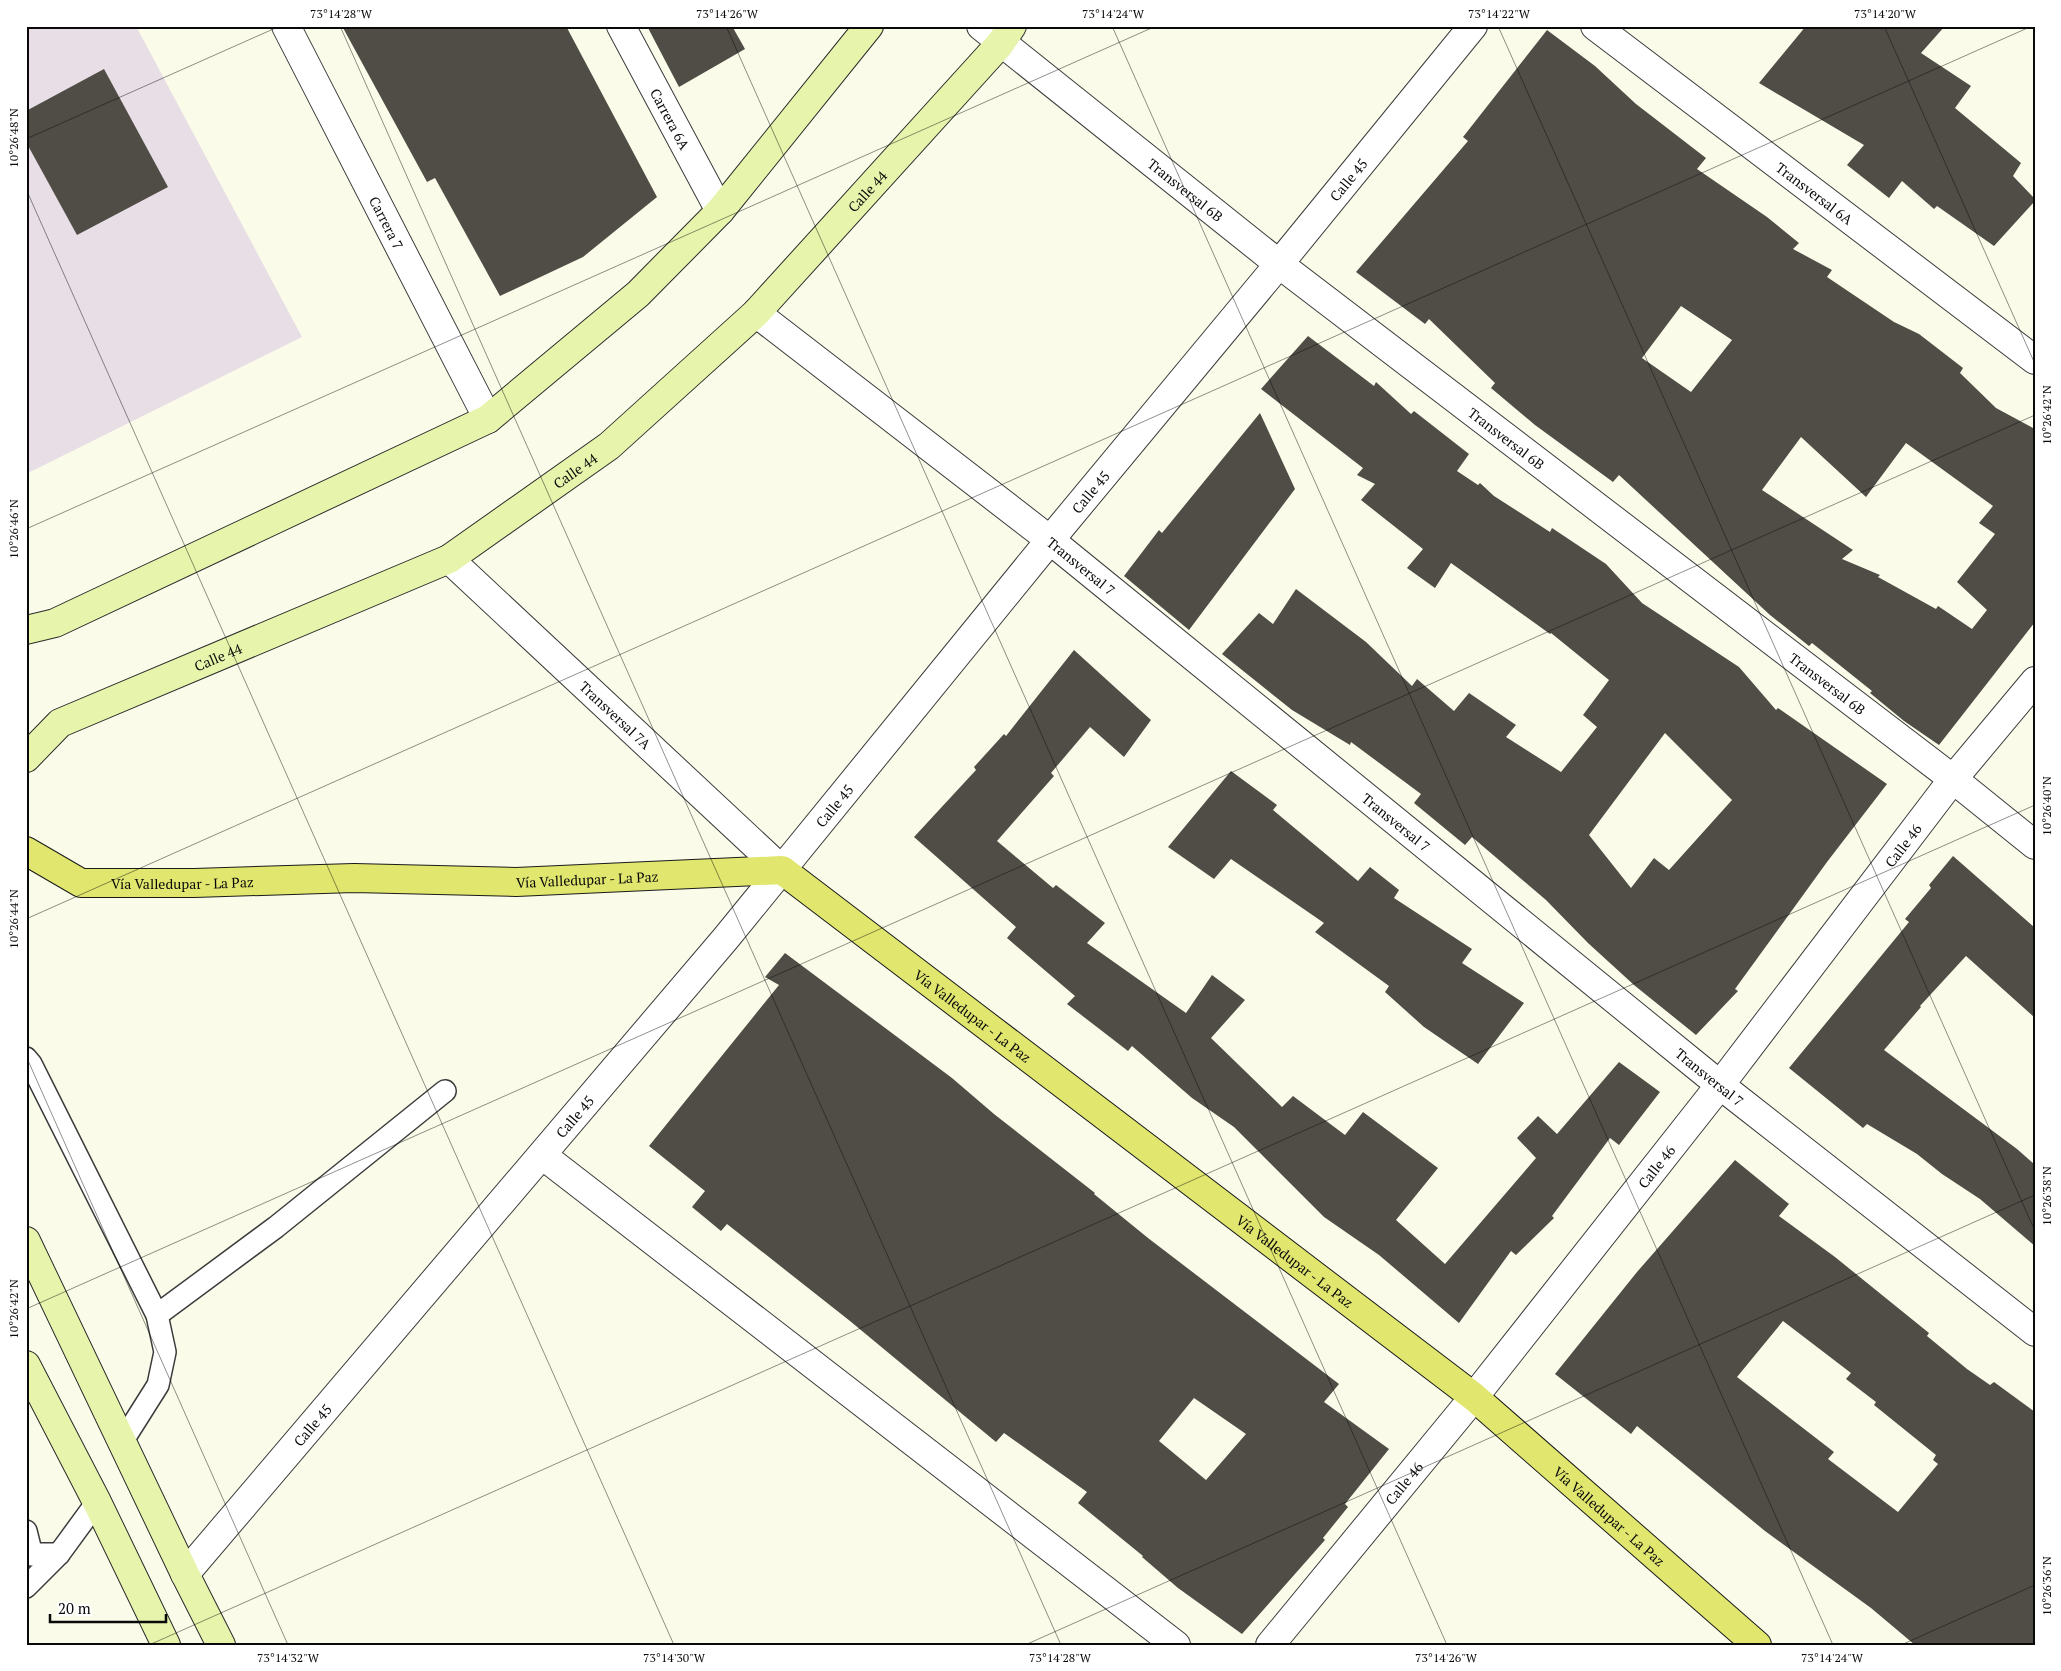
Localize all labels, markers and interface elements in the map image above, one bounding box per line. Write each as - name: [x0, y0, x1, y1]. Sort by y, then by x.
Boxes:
- text: 73°14'28"W: [310, 6, 373, 21]
- text: 73°14'26"W: [696, 6, 759, 21]
- text: 73°14'24"W: [1082, 6, 1145, 21]
- text: 73°14'22"W: [1468, 6, 1531, 21]
- text: 73°14'20"W: [1854, 6, 1917, 21]
- street label: Carrera 6A: [646, 85, 695, 153]
- text: 10°26'48"N: [6, 108, 21, 168]
- street label: Transversal 6B: [1144, 154, 1227, 225]
- street label: Calle 45: [1325, 154, 1371, 205]
- street label: Transversal 6A: [1772, 157, 1858, 229]
- street label: Calle 44: [843, 166, 891, 216]
- street label: Carrera 7: [365, 193, 409, 252]
- text: 10°26'42"N: [2039, 385, 2054, 445]
- street label: Transversal 6B: [1465, 403, 1549, 473]
- street label: Calle 44: [549, 448, 601, 492]
- street label: Calle 45: [1067, 466, 1113, 517]
- text: 10°26'46"N: [6, 499, 21, 559]
- street label: Transversal 7: [1043, 532, 1120, 599]
- street label: Calle 44: [191, 638, 245, 675]
- street label: Transversal 6B: [1786, 648, 1870, 719]
- street label: Transversal 7A: [576, 677, 656, 753]
- text: 10°26'40"N: [2039, 776, 2054, 836]
- street label: Calle 45: [811, 780, 857, 831]
- street label: Transversal 7: [1358, 788, 1434, 855]
- street label: Calle 46: [1880, 819, 1926, 871]
- street label: Vía Valledupar - La Paz: [515, 866, 659, 891]
- street label: Vía Valledupar - La Paz: [111, 872, 254, 893]
- text: 10°26'44"N: [6, 889, 21, 949]
- street label: Vía Valledupar - La Paz: [910, 965, 1036, 1066]
- street label: Transversal 7: [1672, 1043, 1748, 1110]
- street label: Calle 45: [551, 1091, 598, 1141]
- street label: Calle 46: [1633, 1140, 1679, 1192]
- text: 10°26'38"N: [2039, 1166, 2054, 1226]
- street label: Vía Valledupar - La Paz: [1233, 1210, 1358, 1312]
- text: 10°26'42"N: [6, 1279, 21, 1339]
- street label: Calle 45: [289, 1400, 335, 1450]
- street label: Calle 46: [1380, 1457, 1427, 1508]
- street label: Vía Valledupar - La Paz: [1550, 1462, 1670, 1570]
- text: 10°26'36"N: [2039, 1556, 2054, 1616]
- scale bar: [50, 1591, 166, 1623]
- text: 20 m: [58, 1598, 91, 1618]
- text: 73°14'32"W: [257, 1650, 320, 1665]
- text: 73°14'30"W: [643, 1650, 706, 1665]
- text: 73°14'28"W: [1029, 1650, 1092, 1665]
- text: 73°14'26"W: [1415, 1650, 1478, 1665]
- text: 73°14'24"W: [1801, 1650, 1864, 1665]

